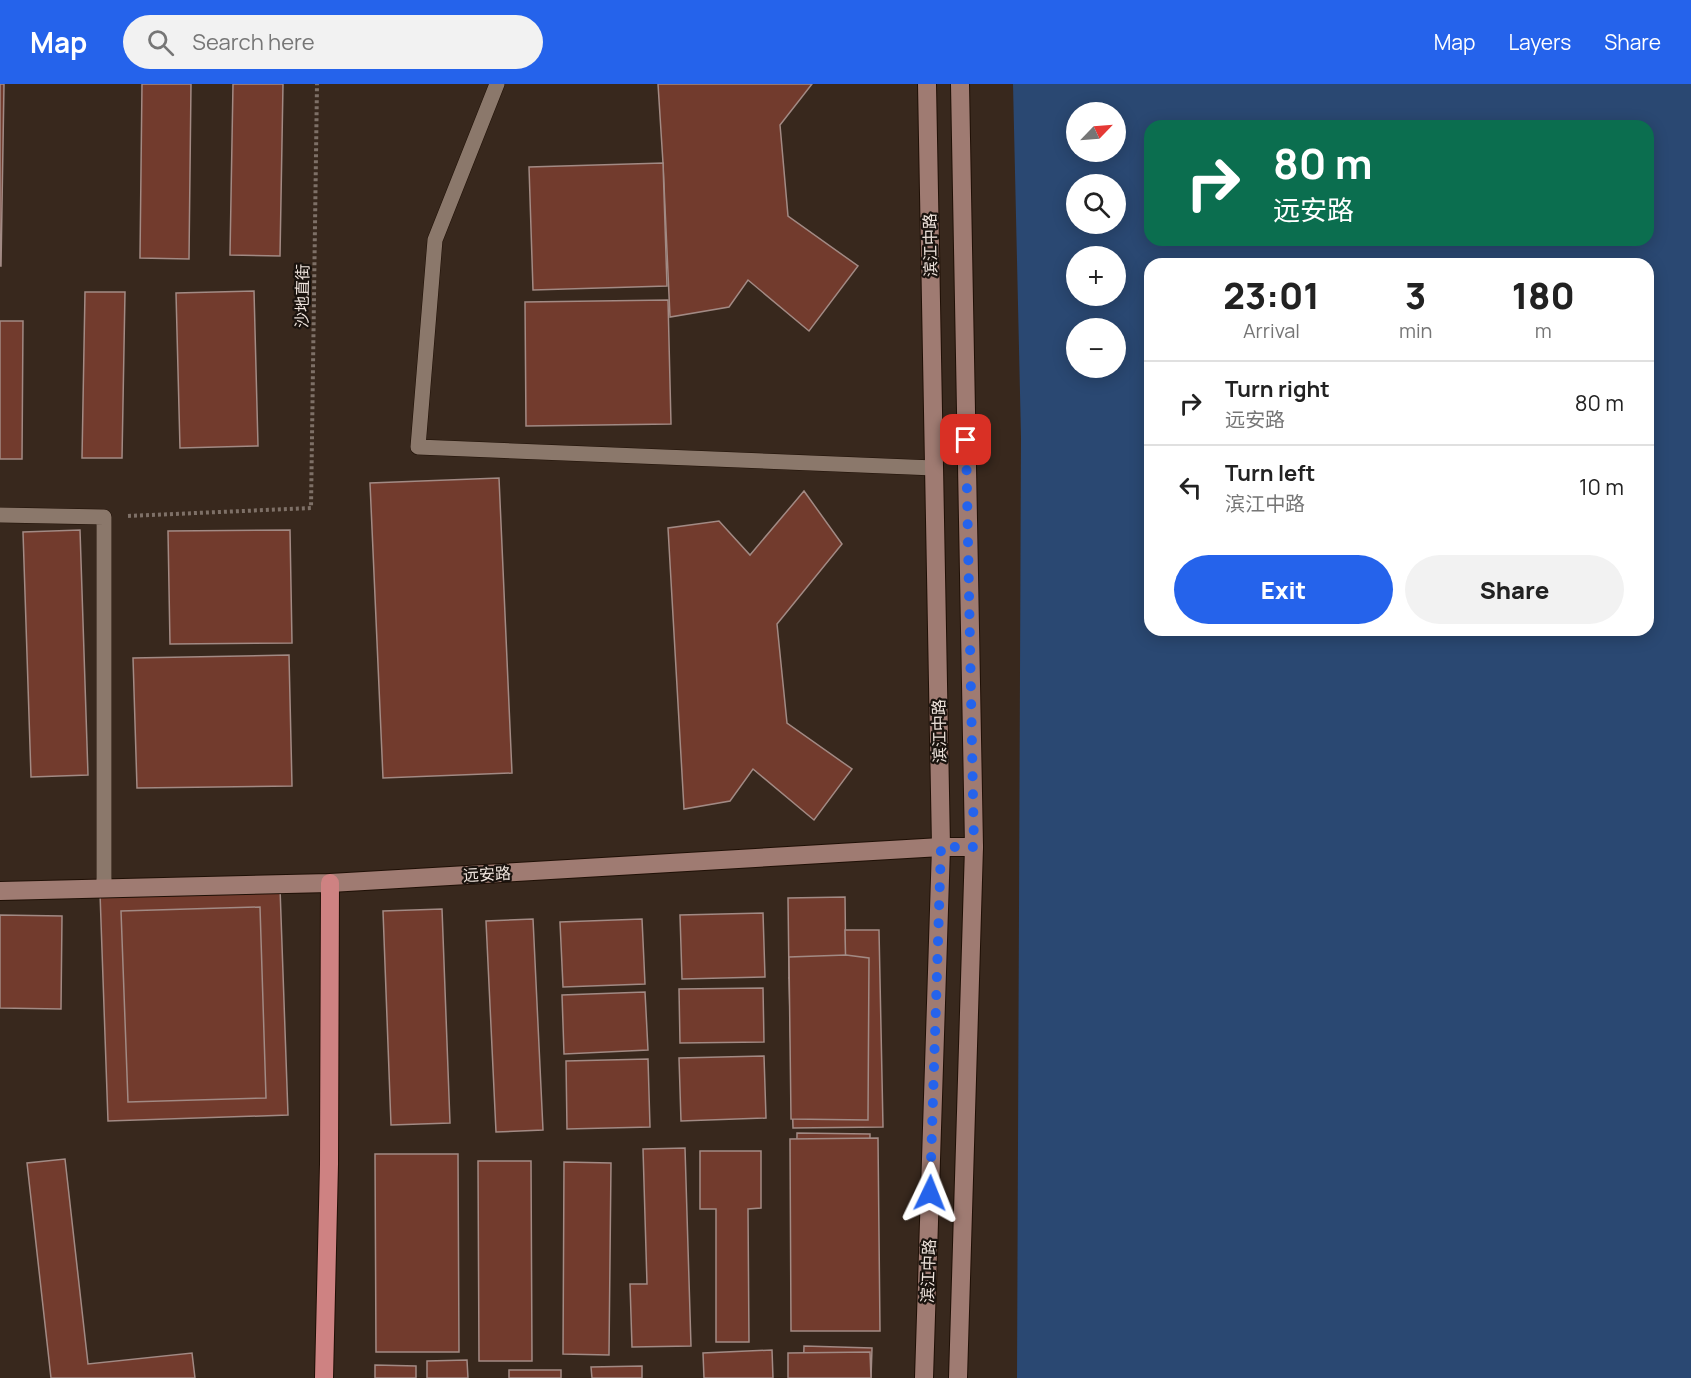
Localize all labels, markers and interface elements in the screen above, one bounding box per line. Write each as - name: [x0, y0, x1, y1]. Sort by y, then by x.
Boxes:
- search box: [123, 15, 543, 69]
- text: Map: [30, 23, 87, 61]
- icon: search: [144, 26, 177, 59]
- text: Search here: [192, 27, 315, 57]
- text: Map: [1434, 28, 1475, 56]
- text: Layers: [1508, 28, 1571, 56]
- text: Share: [1604, 28, 1661, 56]
- north arrow: [1066, 102, 1126, 162]
- map controls: [1066, 102, 1126, 378]
- text: 80 m: [1273, 134, 1373, 192]
- icon: right: [1174, 144, 1252, 222]
- button: search: [1066, 174, 1126, 234]
- text: 远安路: [1273, 191, 1354, 228]
- street label: 滨江中路: [918, 213, 942, 277]
- button: +: [1066, 246, 1126, 306]
- street label: 沙地直街: [290, 264, 314, 328]
- text: 23:01: [1223, 271, 1320, 320]
- text: 3: [1405, 271, 1426, 320]
- text: 180: [1512, 271, 1575, 320]
- text: Arrival: [1243, 317, 1300, 344]
- text: min: [1399, 317, 1432, 344]
- text: m: [1535, 317, 1552, 344]
- button: −: [1066, 318, 1126, 378]
- text: Turn right: [1225, 374, 1330, 404]
- icon: right: [1174, 387, 1207, 420]
- text: 80 m: [1575, 388, 1624, 418]
- text: 远安路: [1225, 406, 1285, 433]
- pin: [940, 414, 991, 465]
- icon: arrive: [949, 423, 982, 456]
- text: Turn left: [1225, 458, 1315, 488]
- icon: left: [1174, 471, 1207, 504]
- text: 10 m: [1579, 472, 1624, 502]
- text: 滨江中路: [1225, 490, 1305, 517]
- button: Exit: [1174, 555, 1393, 624]
- button: Share: [1405, 555, 1624, 624]
- street label: 滨江中路: [927, 699, 951, 763]
- street label: 远安路: [462, 862, 512, 886]
- position arrow: [898, 1161, 962, 1225]
- street label: 滨江中路: [916, 1239, 940, 1303]

